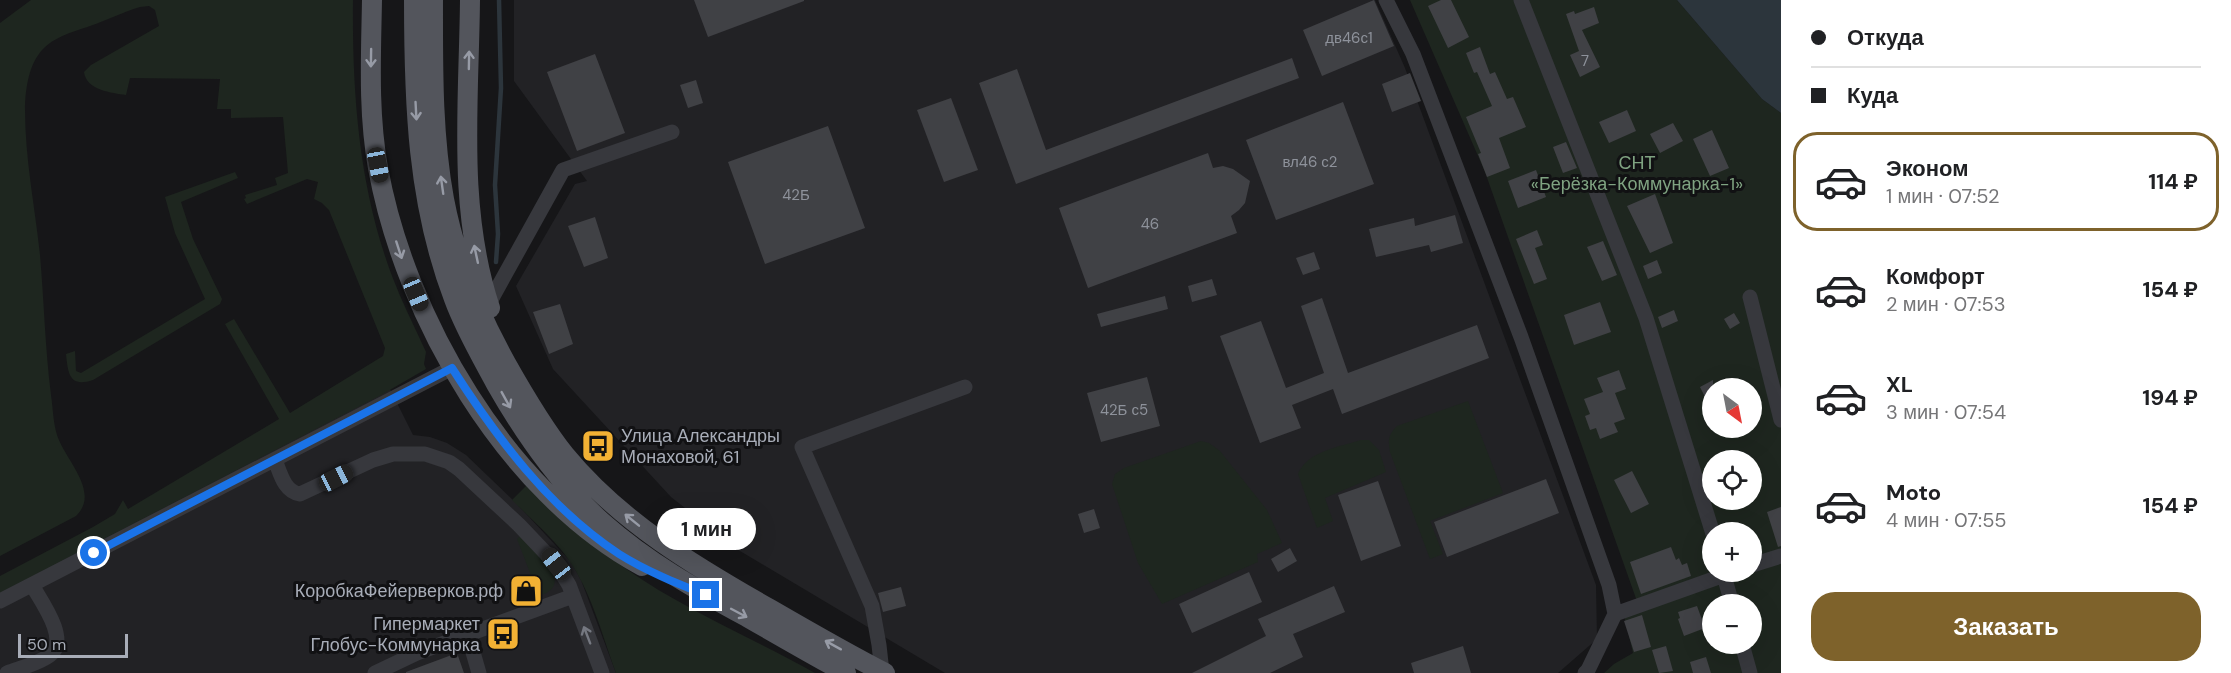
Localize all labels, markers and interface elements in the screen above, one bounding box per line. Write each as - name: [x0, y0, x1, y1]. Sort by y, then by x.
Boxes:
- text: Откуда: [1847, 23, 1924, 52]
- house number: дв46с1: [1325, 28, 1373, 48]
- one-way arrow: [365, 48, 377, 68]
- one-way arrow: [463, 50, 475, 70]
- house number: 7: [1581, 51, 1589, 71]
- text: Куда: [1847, 81, 1898, 110]
- one-way arrow: [410, 100, 421, 120]
- car: [366, 146, 390, 184]
- park label: СНТ «Берёзка-Коммунарка-1»: [1531, 151, 1743, 196]
- house number: вл46 с2: [1282, 152, 1338, 172]
- text: Эконом: [1886, 154, 1969, 183]
- icon: car: [1814, 155, 1868, 209]
- text: 114 ₽: [2148, 167, 2198, 196]
- one-way arrow: [437, 176, 448, 196]
- text: 1 мин · 07:52: [1886, 183, 2000, 209]
- house number: 42Б: [782, 185, 810, 205]
- house number: 46: [1141, 214, 1159, 234]
- one-way arrow: [395, 240, 406, 259]
- one-way arrow: [469, 245, 481, 264]
- text: Комфорт: [1886, 262, 1985, 291]
- icon: car: [1814, 263, 1868, 317]
- car: [401, 274, 431, 314]
- text: 154 ₽: [2142, 275, 2198, 304]
- text: 2 мин · 07:53: [1886, 291, 2006, 317]
- text: XL: [1886, 370, 1913, 399]
- icon: car: [1814, 371, 1868, 425]
- north arrow: [1702, 378, 1762, 438]
- map controls: [1702, 378, 1762, 654]
- text: 194 ₽: [2142, 383, 2198, 412]
- one-way arrow: [500, 392, 512, 409]
- text: 3 мин · 07:54: [1886, 399, 2006, 425]
- house number: 42Б с5: [1100, 400, 1148, 420]
- place label: Улица Александры Монаховой, 61: [621, 424, 780, 469]
- bus stop icon: Улица Александры Монаховой, 61: [580, 428, 616, 464]
- button: locate: [1702, 450, 1762, 510]
- car: [316, 462, 356, 494]
- text: Moto: [1886, 478, 1941, 507]
- icon: car: [1814, 479, 1868, 533]
- text: 154 ₽: [2142, 491, 2198, 520]
- text: 4 мин · 07:55: [1886, 507, 2007, 533]
- callout: 1 мин: [656, 508, 756, 550]
- one-way arrow: [625, 513, 640, 527]
- text: 1 мин: [681, 516, 732, 542]
- button: +: [1702, 522, 1762, 582]
- route start: [80, 539, 107, 566]
- car: [538, 544, 574, 584]
- shop icon: КоробкаФейерверков.рф: [508, 573, 544, 609]
- place label: КоробкаФейерверков.рф: [295, 579, 503, 603]
- route end: [692, 581, 719, 608]
- button: Заказать: [1811, 592, 2201, 661]
- button: −: [1702, 594, 1762, 654]
- one-way arrow: [730, 607, 747, 619]
- place label: Гипермаркет Глобус-Коммунарка: [310, 612, 481, 657]
- bus stop icon: Гипермаркет Глобус-Коммунарка: [485, 616, 521, 652]
- one-way arrow: [581, 626, 592, 645]
- scale bar: [18, 631, 128, 658]
- text: 50 m: [27, 634, 66, 655]
- one-way arrow: [825, 639, 843, 650]

